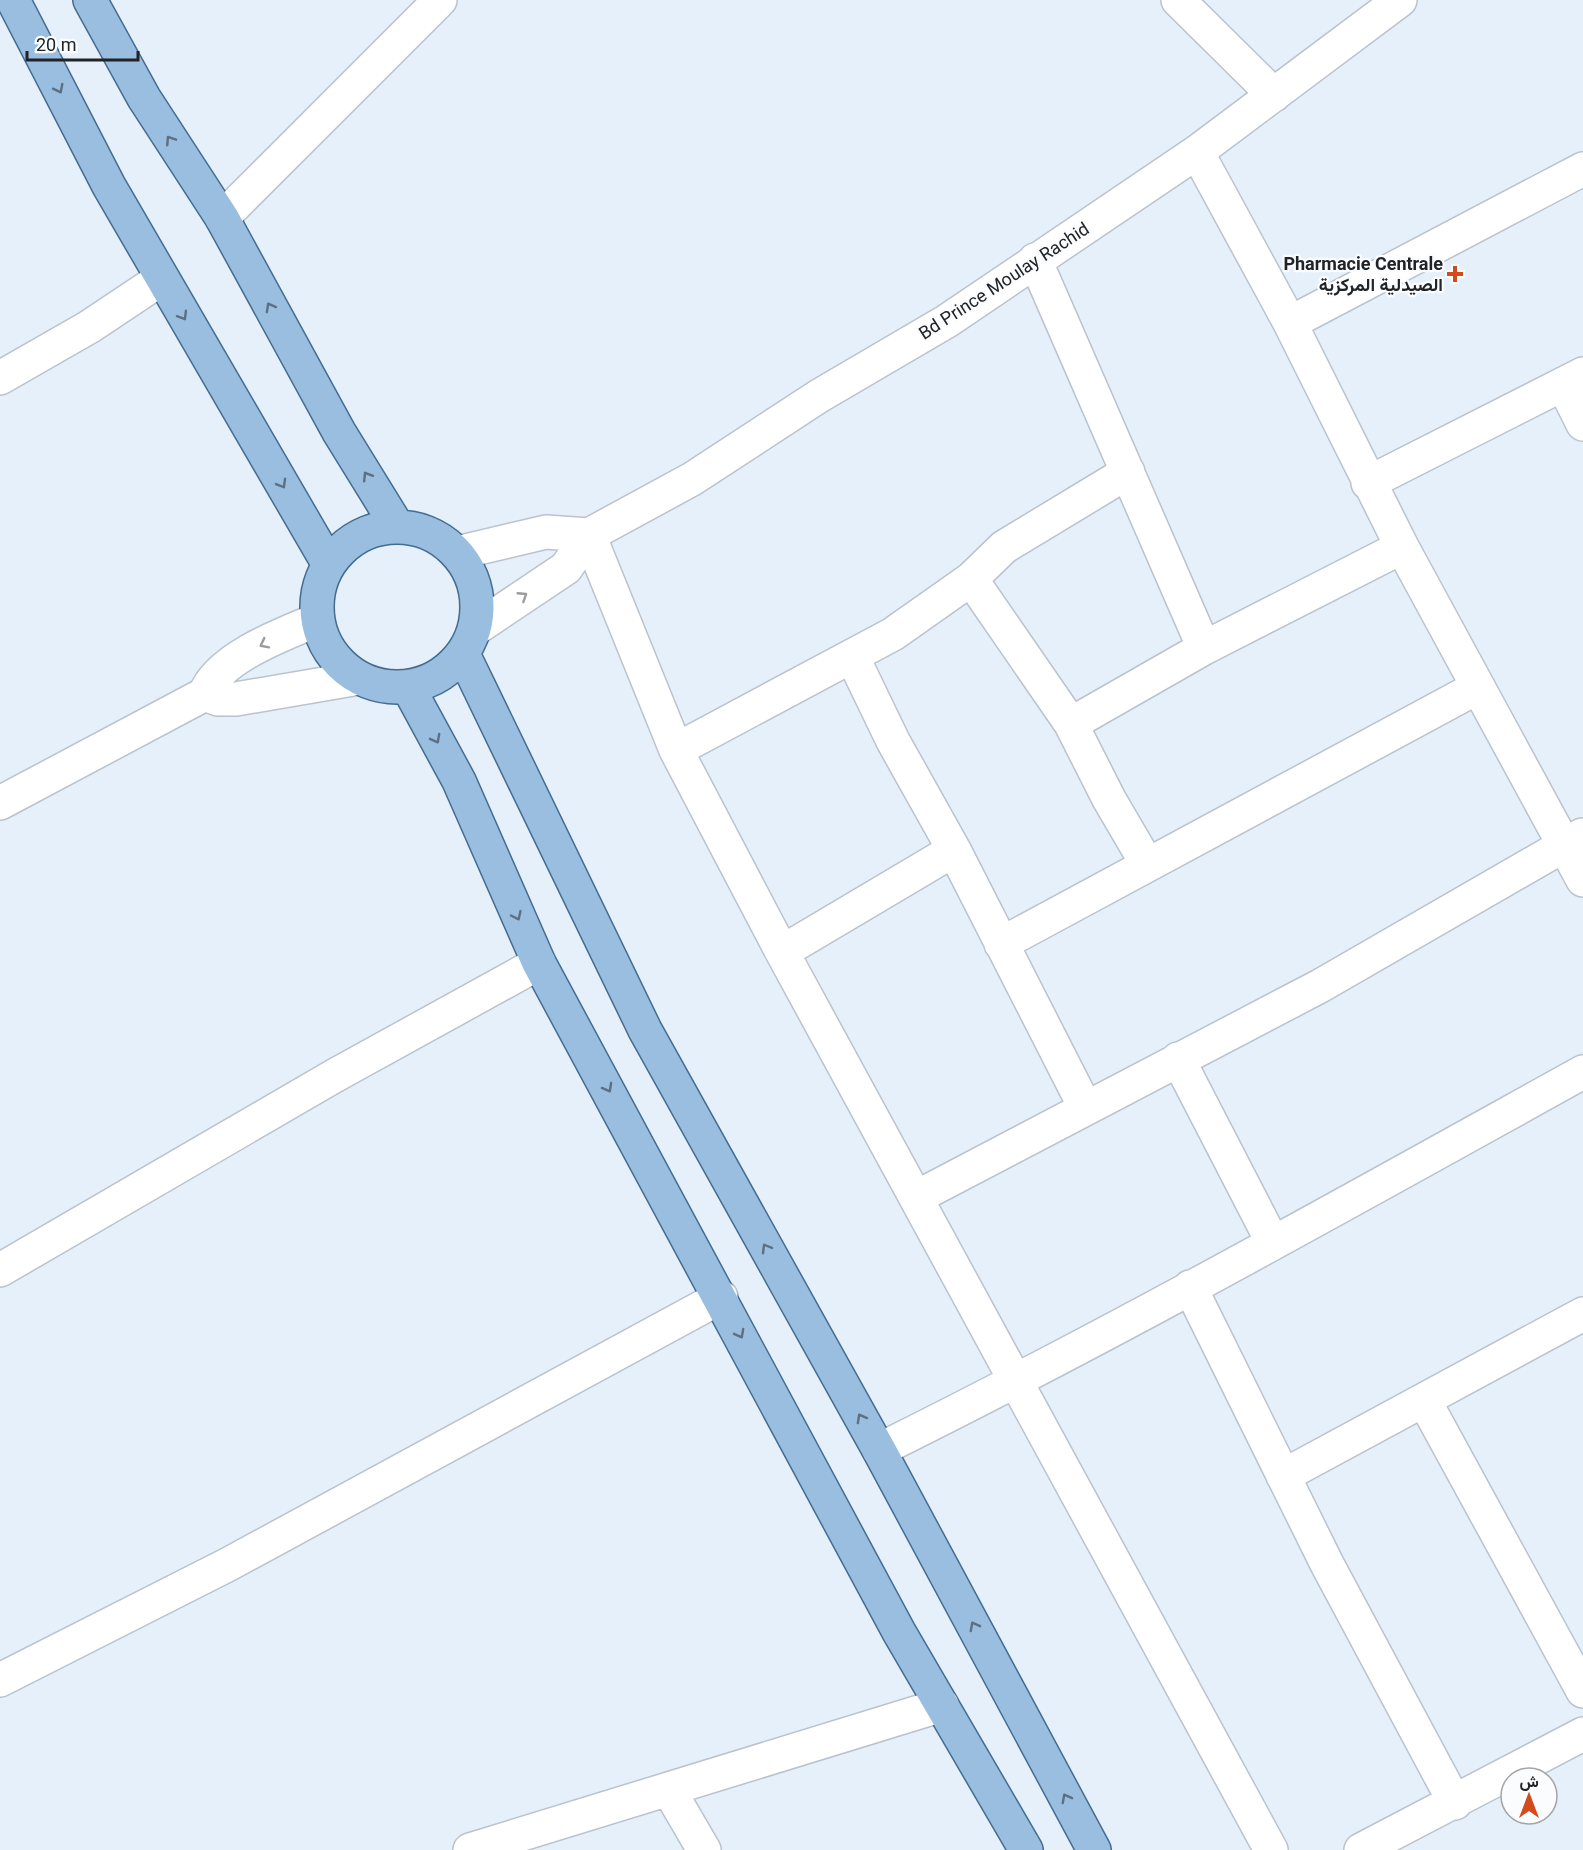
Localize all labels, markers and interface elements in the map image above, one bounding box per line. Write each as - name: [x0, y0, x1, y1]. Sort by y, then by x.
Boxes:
- scale bar: [27, 24, 138, 62]
- text: 20 m: [36, 34, 76, 55]
- one-way arrow: [52, 83, 64, 94]
- one-way arrow: [167, 135, 178, 146]
- street label: Bd Prince Moulay Rachid: [915, 218, 1093, 343]
- place label: Pharmacie Centrale الصيدلية المركزية: [1283, 253, 1443, 296]
- marker: Pharmacie Centrale الصيدلية المركزية: [1448, 267, 1462, 281]
- one-way arrow: [266, 303, 277, 313]
- one-way arrow: [176, 310, 187, 320]
- one-way arrow: [362, 472, 374, 482]
- one-way arrow: [275, 478, 286, 488]
- one-way arrow: [517, 592, 527, 604]
- one-way arrow: [259, 636, 270, 648]
- one-way arrow: [429, 732, 440, 743]
- one-way arrow: [510, 909, 522, 920]
- one-way arrow: [601, 1082, 612, 1092]
- one-way arrow: [762, 1244, 773, 1254]
- one-way arrow: [733, 1327, 744, 1338]
- one-way arrow: [857, 1414, 868, 1424]
- one-way arrow: [970, 1622, 981, 1633]
- north arrow: [1499, 1766, 1559, 1826]
- text: ش: [1519, 1772, 1539, 1791]
- one-way arrow: [1062, 1794, 1073, 1805]

